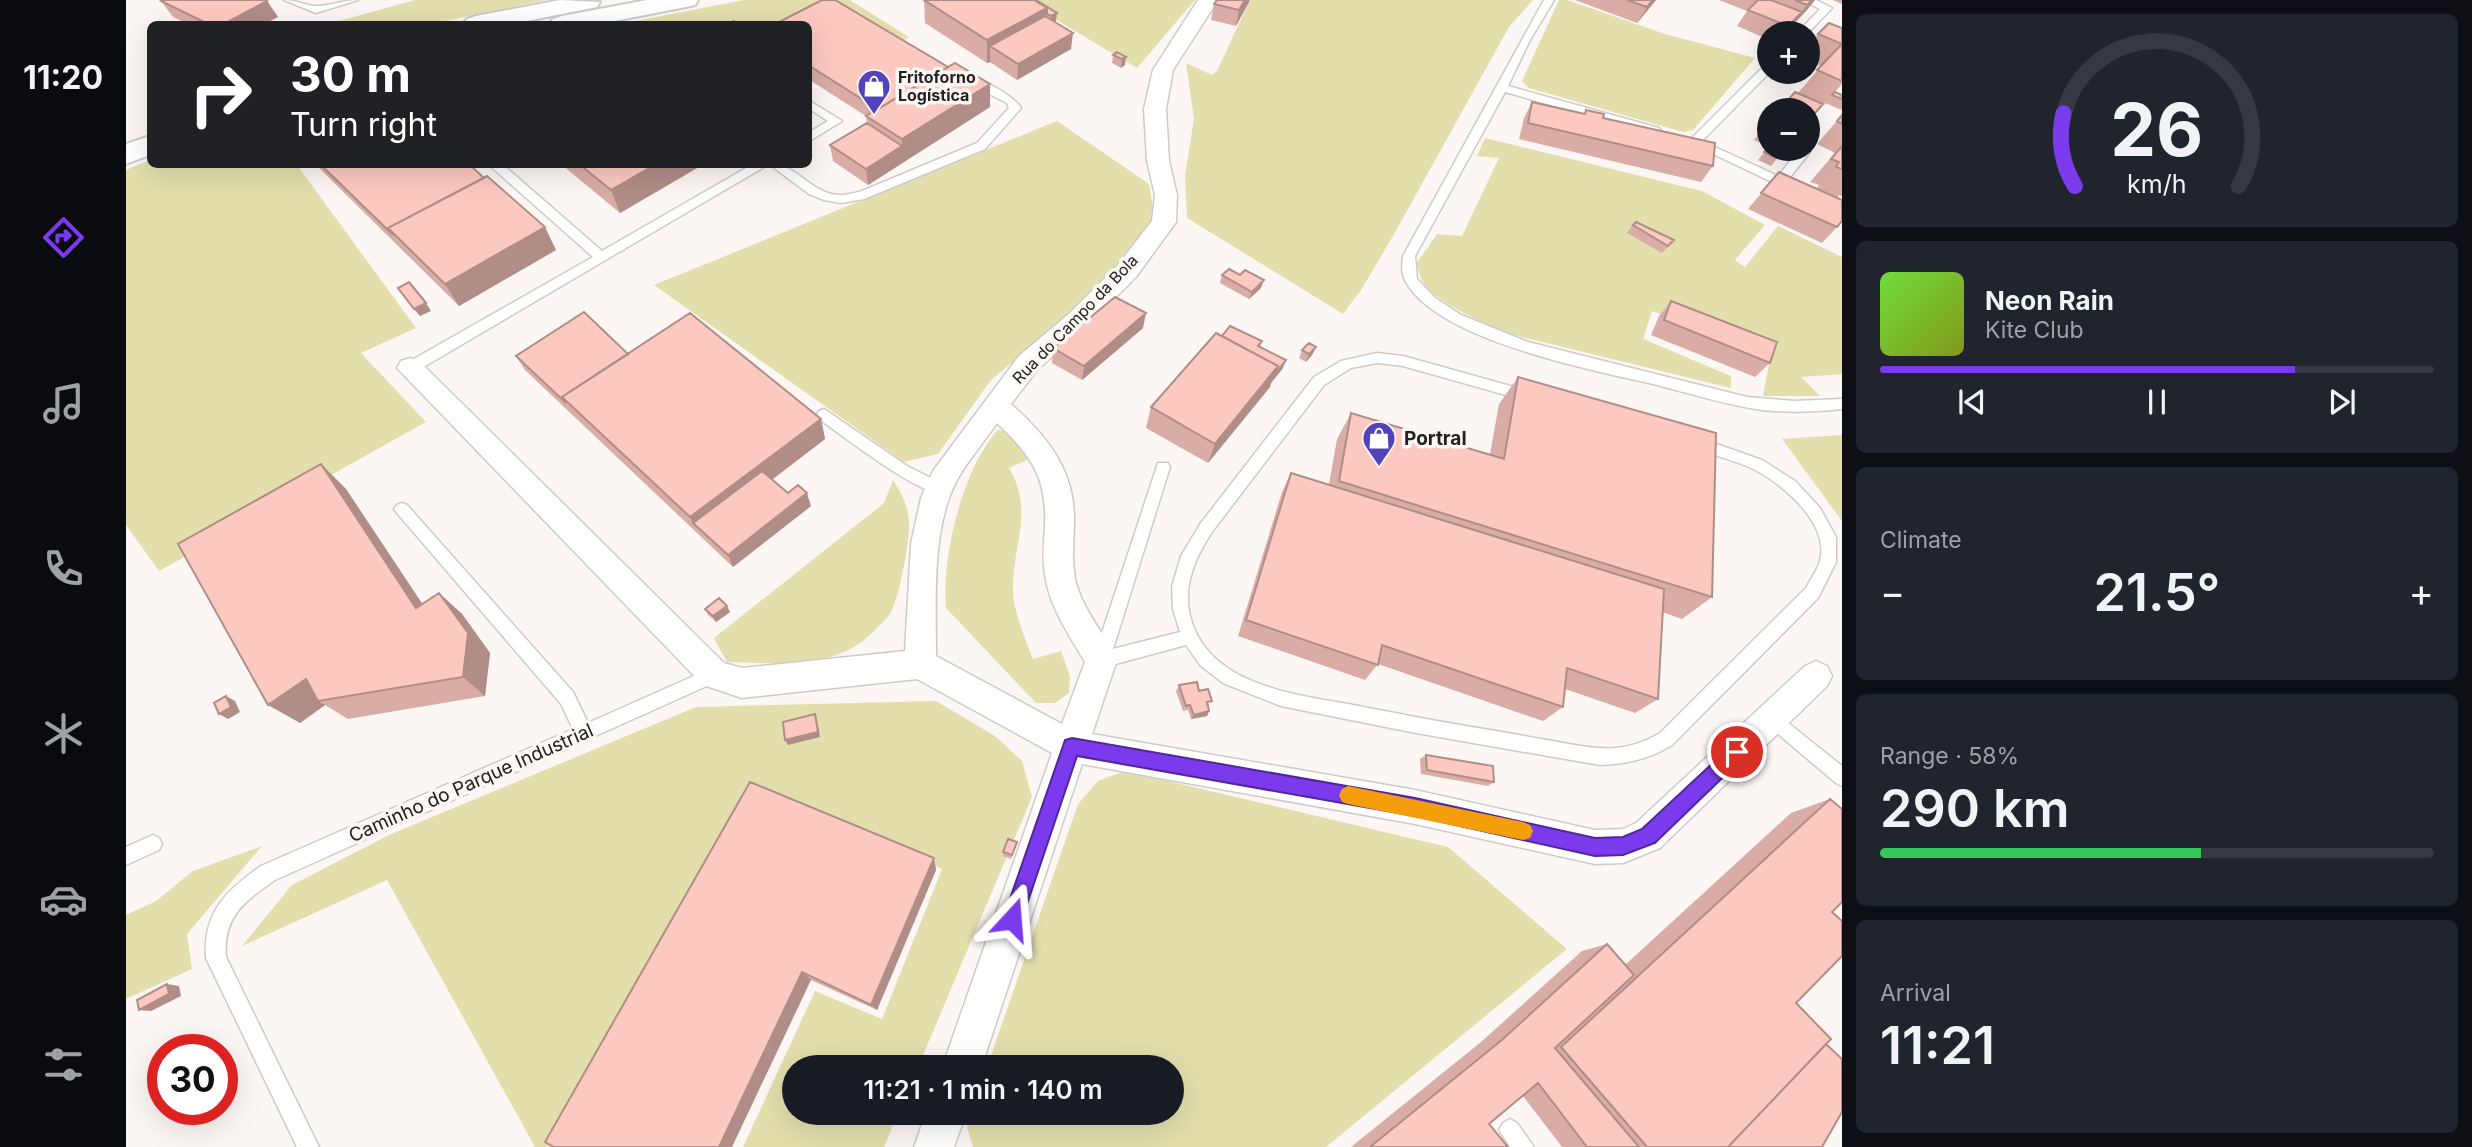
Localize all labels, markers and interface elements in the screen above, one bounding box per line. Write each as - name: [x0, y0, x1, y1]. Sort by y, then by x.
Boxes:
- map controls: [1757, 21, 1820, 161]
- button: +: [1757, 21, 1820, 84]
- text: 30 m: [290, 45, 411, 104]
- icon: right: [175, 49, 266, 140]
- text: 11:20: [23, 58, 103, 97]
- shop icon: Fritoforno Logística: [855, 67, 893, 116]
- place label: Fritoforno Logística: [898, 67, 976, 105]
- text: 26: [2110, 86, 2204, 175]
- button: −: [1757, 98, 1820, 161]
- text: Turn right: [290, 105, 437, 144]
- text: km/h: [2127, 169, 2187, 199]
- icon: directions: [39, 213, 88, 262]
- street label: Rua do Campo da Bola: [1008, 250, 1142, 388]
- text: Neon Rain: [1985, 285, 2114, 316]
- text: Kite Club: [1985, 316, 2084, 344]
- icon: music: [39, 379, 88, 428]
- icon: previous: [1953, 383, 1991, 421]
- icon: pause: [2138, 383, 2176, 421]
- icon: next: [2323, 383, 2361, 421]
- shop icon: Portral: [1360, 419, 1398, 468]
- place label: Portral: [1404, 427, 1467, 450]
- text: Climate: [1880, 526, 1962, 554]
- icon: phone: [39, 544, 88, 593]
- text: 21.5°: [2094, 561, 2220, 624]
- text: −: [1880, 569, 1905, 615]
- text: +: [2409, 569, 2434, 615]
- icon: climate: [39, 709, 88, 758]
- street label: Caminho do Parque Industrial: [345, 719, 597, 847]
- pin: [1707, 722, 1767, 782]
- icon: arrive: [1718, 733, 1756, 771]
- text: Range · 58%: [1880, 742, 2019, 770]
- text: 290 km: [1880, 777, 2070, 840]
- icon: car: [39, 875, 88, 924]
- position arrow: [975, 882, 1049, 956]
- text: Arrival: [1880, 979, 1951, 1007]
- text: 11:21: [1880, 1014, 1995, 1077]
- speed limit sign: 30: [147, 1034, 238, 1125]
- icon: filters: [39, 1040, 88, 1089]
- text: 11:21 · 1 min · 140 m: [863, 1074, 1103, 1105]

